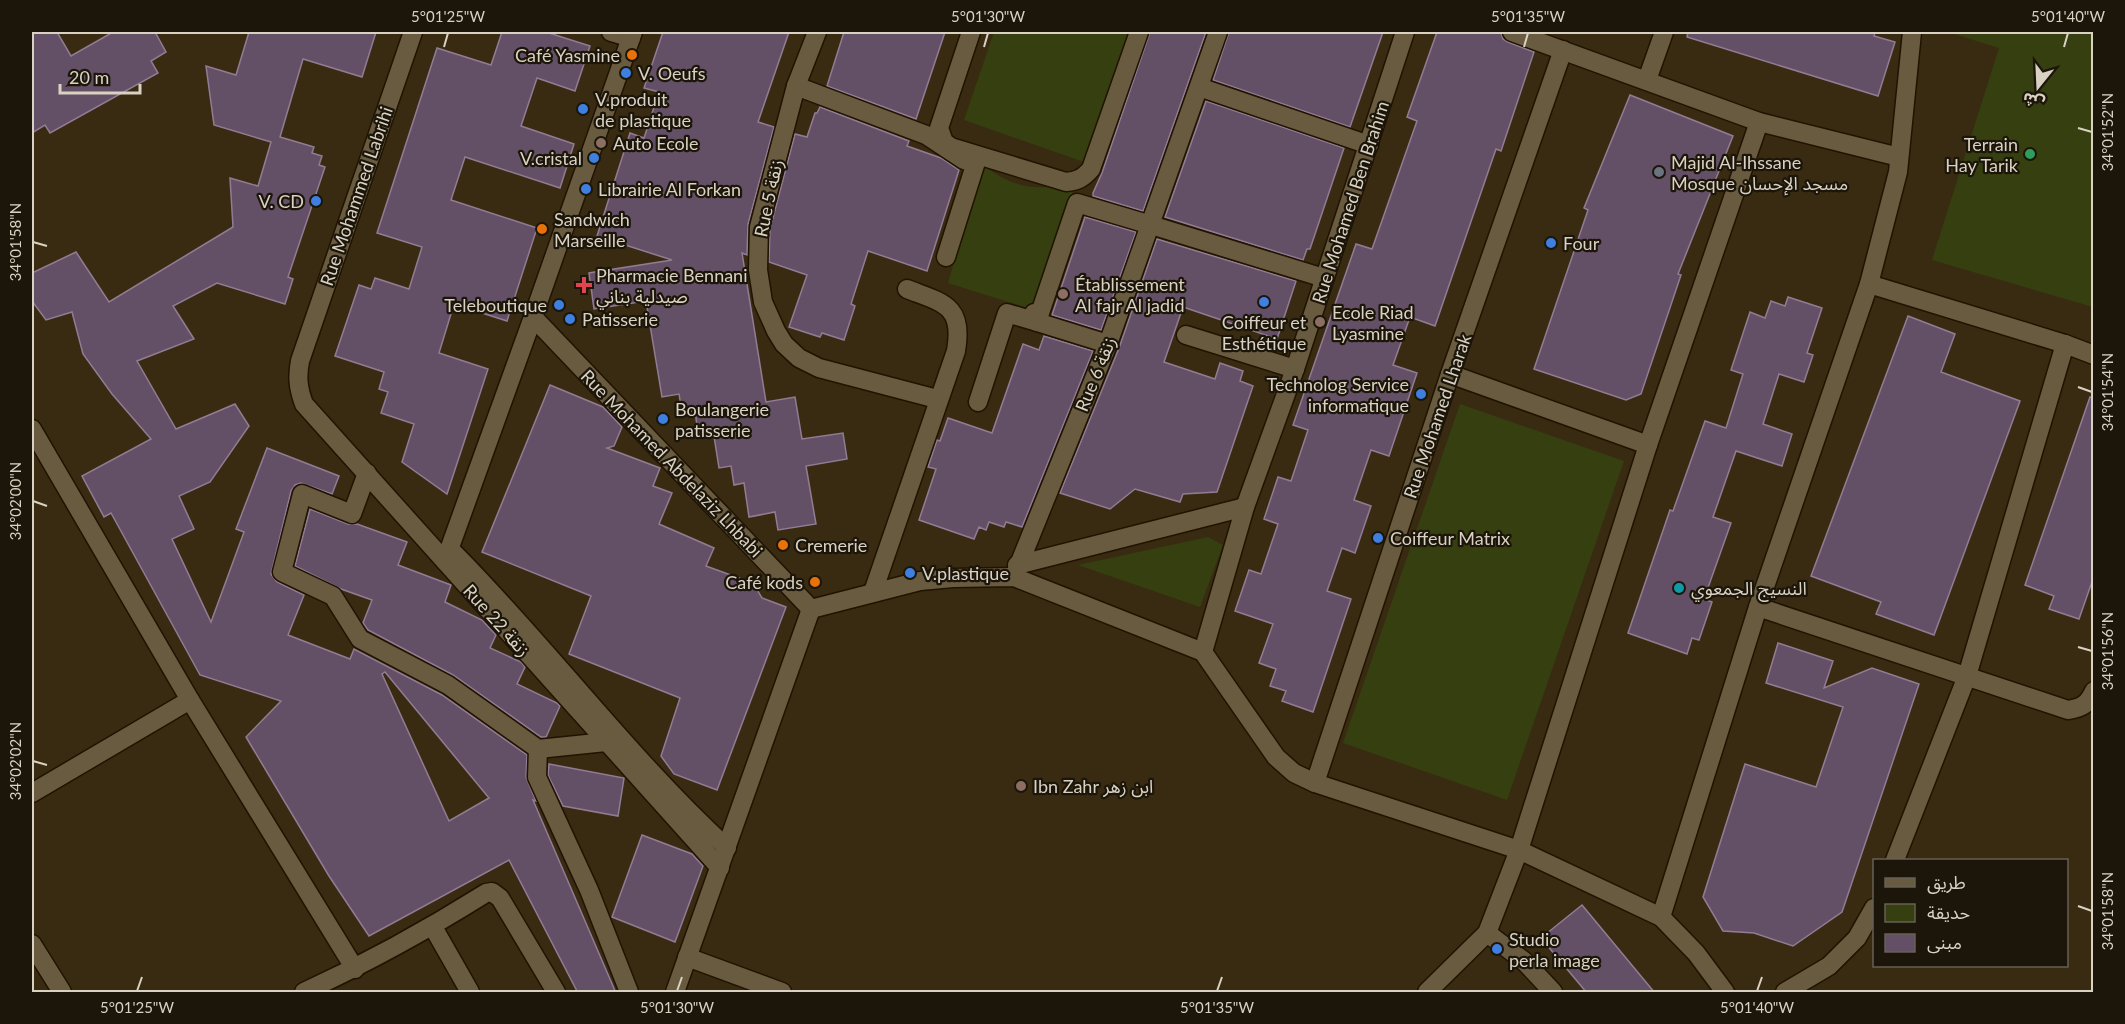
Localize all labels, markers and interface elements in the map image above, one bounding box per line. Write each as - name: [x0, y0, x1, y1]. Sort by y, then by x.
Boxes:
- text: 5°01'25"W: [411, 7, 485, 25]
- text: 5°01'30"W: [951, 7, 1025, 25]
- text: 5°01'35"W: [1491, 7, 1565, 25]
- text: 5°01'40"W: [2031, 7, 2105, 25]
- place label: Café Yasmine: [515, 44, 620, 66]
- marker: Café Yasmine: [625, 48, 639, 62]
- scale bar: [60, 57, 140, 95]
- north arrow: [2008, 57, 2068, 117]
- place label: V. Oeufs: [638, 62, 706, 84]
- text: 20 m: [69, 66, 109, 88]
- marker: V. Oeufs: [619, 66, 633, 80]
- place label: V.produit de plastique: [595, 88, 691, 131]
- text: ش: [2020, 88, 2047, 114]
- text: 34°01'52"N: [2098, 93, 2116, 171]
- street label: Rue Mohamed Ben Brahim: [1307, 98, 1393, 306]
- marker: V.produit de plastique: [576, 102, 590, 116]
- street label: Rue Mohammed Labrihi: [315, 104, 397, 288]
- place label: Auto Ecole: [613, 132, 699, 154]
- place label: Terrain Hay Tarik: [1945, 133, 2019, 176]
- marker: Auto Ecole: [594, 136, 608, 150]
- place label: V.cristal: [520, 147, 582, 169]
- marker: Terrain Hay Tarik: [2023, 147, 2037, 161]
- marker: V.cristal: [587, 151, 601, 165]
- place label: Majid Al-Ihssane Mosque مسجد الإحسان: [1671, 151, 1848, 196]
- street label: Rue 5 زنقة: [749, 157, 788, 239]
- marker: Majid Al-Ihssane Mosque مسجد الإحسان: [1652, 165, 1666, 179]
- place label: Librairie Al Forkan: [598, 178, 741, 200]
- marker: Librairie Al Forkan: [579, 182, 593, 196]
- place label: V. CD: [259, 190, 304, 212]
- marker: V. CD: [309, 194, 323, 208]
- text: 34°01'58"N: [6, 203, 24, 281]
- place label: Sandwich Marseille: [554, 208, 630, 251]
- marker: Sandwich Marseille: [535, 222, 549, 236]
- place label: Four: [1563, 232, 1600, 254]
- marker: Four: [1544, 236, 1558, 250]
- place label: Pharmacie Bennani صيدلية بناني: [596, 264, 747, 310]
- place label: Établissement Al fajr Al jadid: [1075, 273, 1185, 316]
- marker: Pharmacie Bennani صيدلية بناني: [577, 278, 591, 292]
- marker: Établissement Al fajr Al jadid: [1056, 287, 1070, 301]
- place label: Teleboutique: [444, 294, 547, 316]
- marker: Coiffeur et Esthétique: [1257, 295, 1271, 309]
- marker: Teleboutique: [552, 298, 566, 312]
- place label: Ecole Riad Lyasmine: [1332, 301, 1413, 344]
- place label: Patisserie: [582, 308, 658, 330]
- place label: Coiffeur et Esthétique: [1222, 311, 1307, 354]
- marker: Patisserie: [563, 312, 577, 326]
- marker: Ecole Riad Lyasmine: [1313, 315, 1327, 329]
- street label: Rue Mohamed Lharak: [1399, 330, 1476, 501]
- street label: Rue 6 زنقة: [1070, 333, 1121, 415]
- text: 34°01'54"N: [2098, 353, 2116, 431]
- street label: Rue Mohamed Abdelaziz Lhbabi: [577, 365, 767, 561]
- place label: Technolog Service informatique: [1266, 373, 1409, 416]
- marker: Technolog Service informatique: [1414, 387, 1428, 401]
- place label: Boulangerie patisserie: [675, 398, 769, 441]
- marker: Boulangerie patisserie: [656, 412, 670, 426]
- text: 34°02'00"N: [6, 462, 24, 540]
- place label: Coiffeur Matrix: [1390, 527, 1510, 549]
- marker: Coiffeur Matrix: [1371, 531, 1385, 545]
- place label: Cremerie: [795, 534, 867, 556]
- marker: Cremerie: [776, 538, 790, 552]
- place label: V.plastique: [922, 562, 1009, 584]
- marker: V.plastique: [903, 566, 917, 580]
- place label: Café kods: [725, 571, 803, 593]
- marker: Café kods: [808, 575, 822, 589]
- place label: النسيج الجمعوي: [1691, 577, 1807, 602]
- street label: Rue 22 زنقة: [458, 580, 535, 661]
- marker: النسيج الجمعوي: [1672, 581, 1686, 595]
- text: 34°01'56"N: [2098, 612, 2116, 690]
- text: 34°02'02"N: [6, 722, 24, 800]
- place label: Ibn Zahr ابن زهر: [1033, 775, 1153, 798]
- marker: Ibn Zahr ابن زهر: [1014, 779, 1028, 793]
- legend: [1873, 859, 2068, 967]
- text: طريق: [1927, 871, 1966, 894]
- text: 34°01'58"N: [2098, 872, 2116, 950]
- text: حديقة: [1927, 901, 1970, 923]
- place label: Studio perla image: [1509, 928, 1600, 971]
- text: مبنى: [1927, 931, 1962, 954]
- marker: Studio perla image: [1490, 942, 1504, 956]
- text: 5°01'25"W: [100, 998, 174, 1016]
- text: 5°01'30"W: [640, 998, 714, 1016]
- text: 5°01'35"W: [1180, 998, 1254, 1016]
- text: 5°01'40"W: [1720, 998, 1794, 1016]

